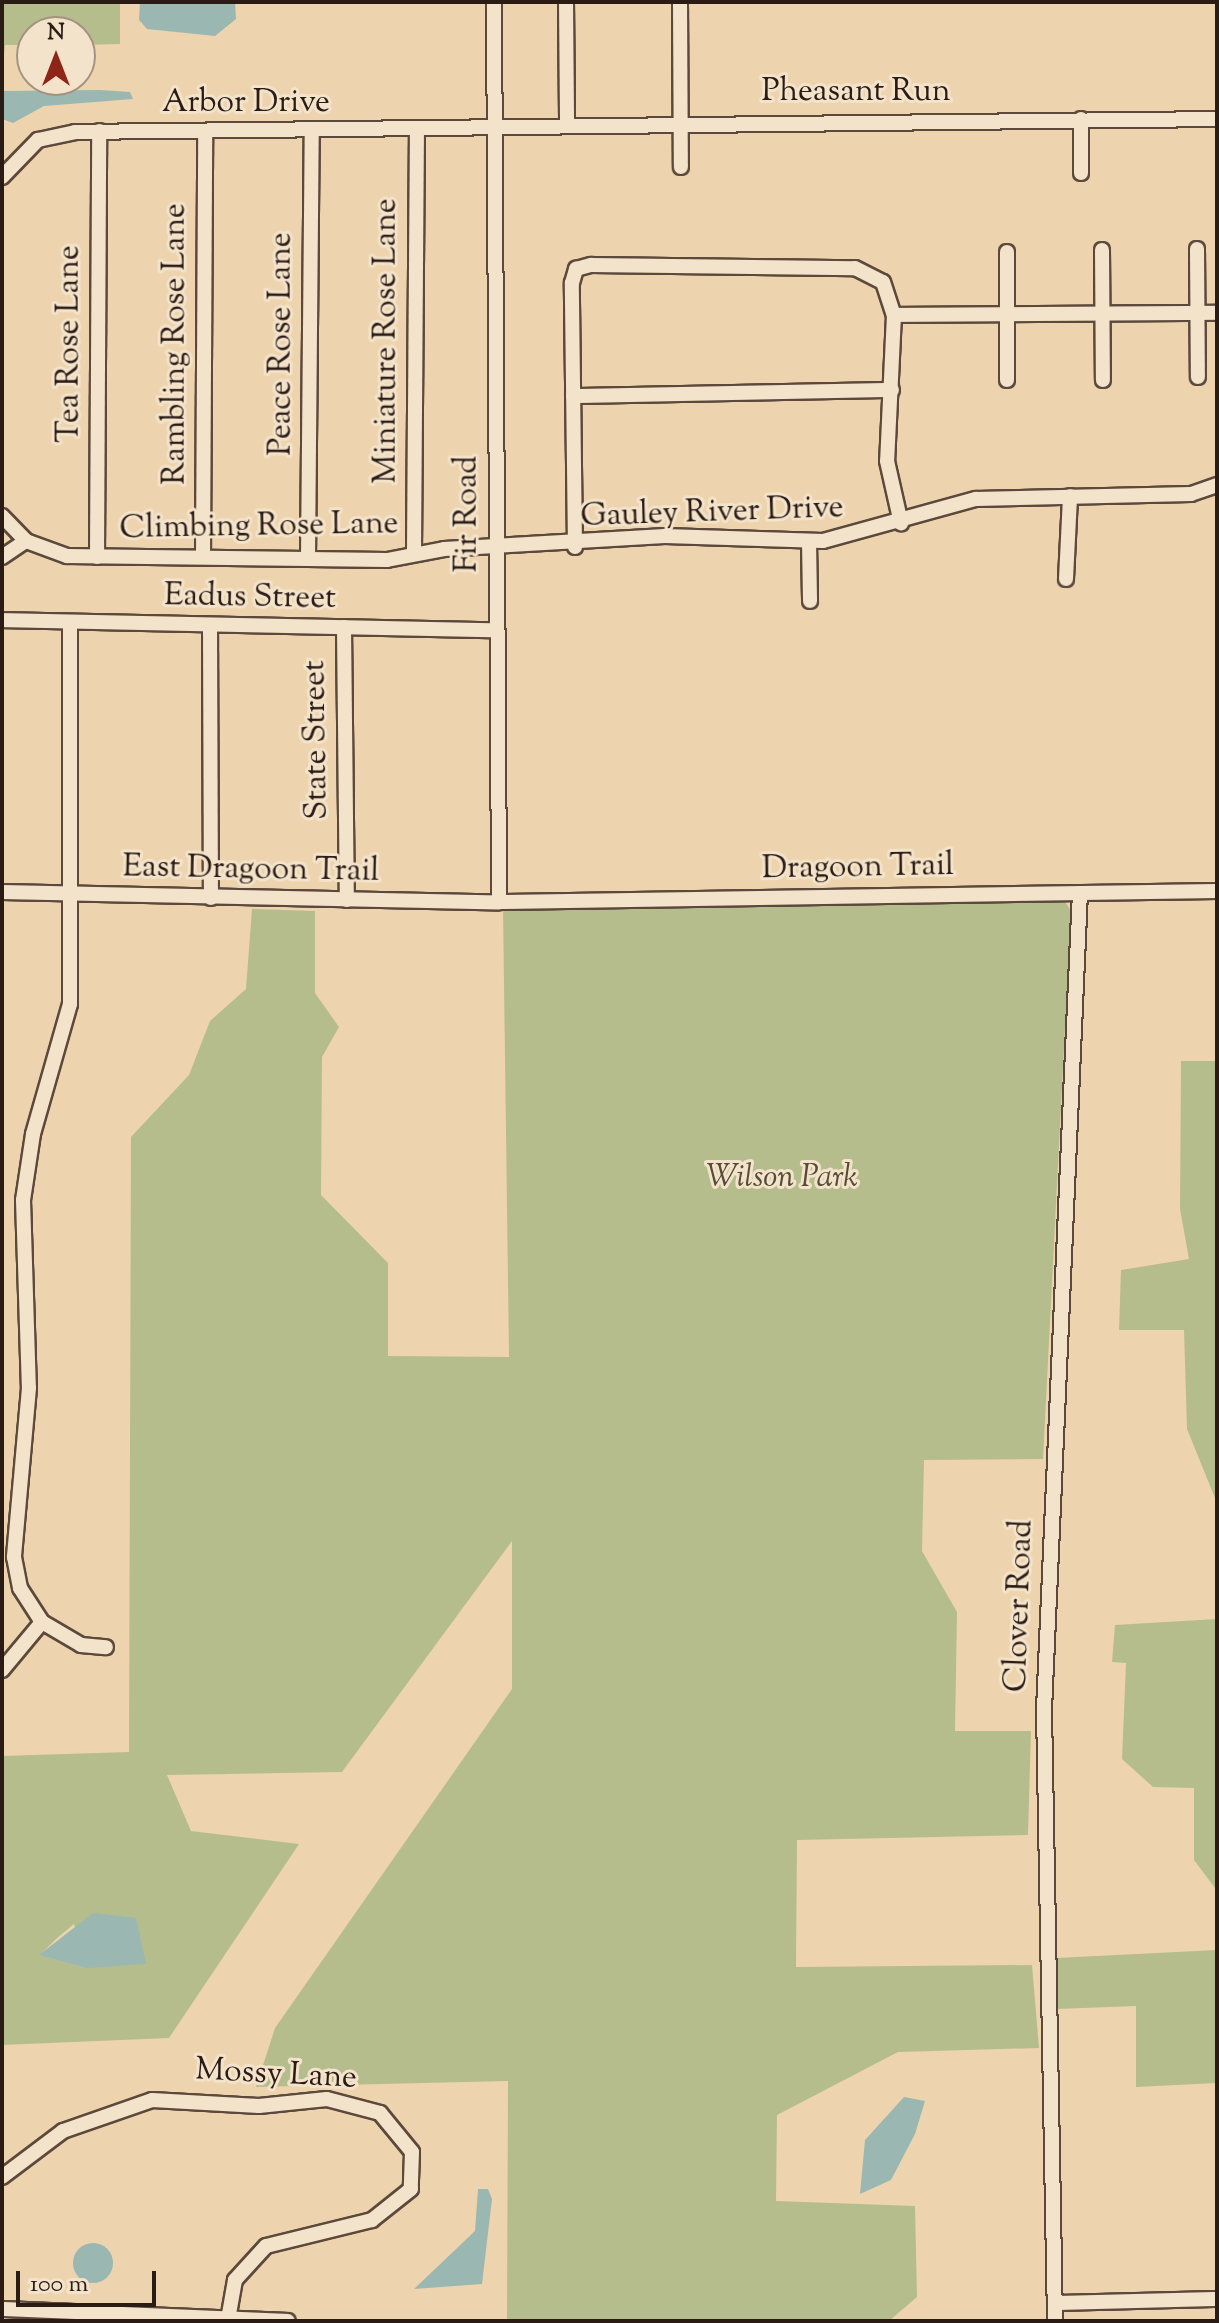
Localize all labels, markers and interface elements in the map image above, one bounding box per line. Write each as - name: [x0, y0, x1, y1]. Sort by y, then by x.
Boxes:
- north arrow: [16, 16, 96, 96]
- text: N: [47, 18, 65, 50]
- street label: Pheasant Run: [761, 73, 951, 111]
- street label: Arbor Drive: [162, 84, 330, 122]
- street label: Miniature Rose Lane: [368, 198, 406, 484]
- street label: Rambling Rose Lane: [157, 203, 195, 485]
- street label: Peace Rose Lane: [263, 232, 301, 456]
- street label: Tea Rose Lane: [51, 245, 89, 443]
- street label: Fir Road: [449, 456, 487, 572]
- street label: Gauley River Drive: [580, 489, 844, 537]
- street label: Climbing Rose Lane: [119, 505, 399, 549]
- street label: Eadus Street: [164, 577, 336, 619]
- street label: State Street: [296, 660, 338, 820]
- street label: Dragoon Trail: [762, 847, 954, 889]
- street label: East Dragoon Trail: [122, 849, 380, 891]
- park label: Wilson Park: [706, 1159, 858, 1197]
- street label: Clover Road: [998, 1519, 1042, 1693]
- street label: Mossy Lane: [194, 2052, 358, 2098]
- scale bar: [20, 2255, 160, 2305]
- text: 100 m: [30, 2268, 88, 2302]

